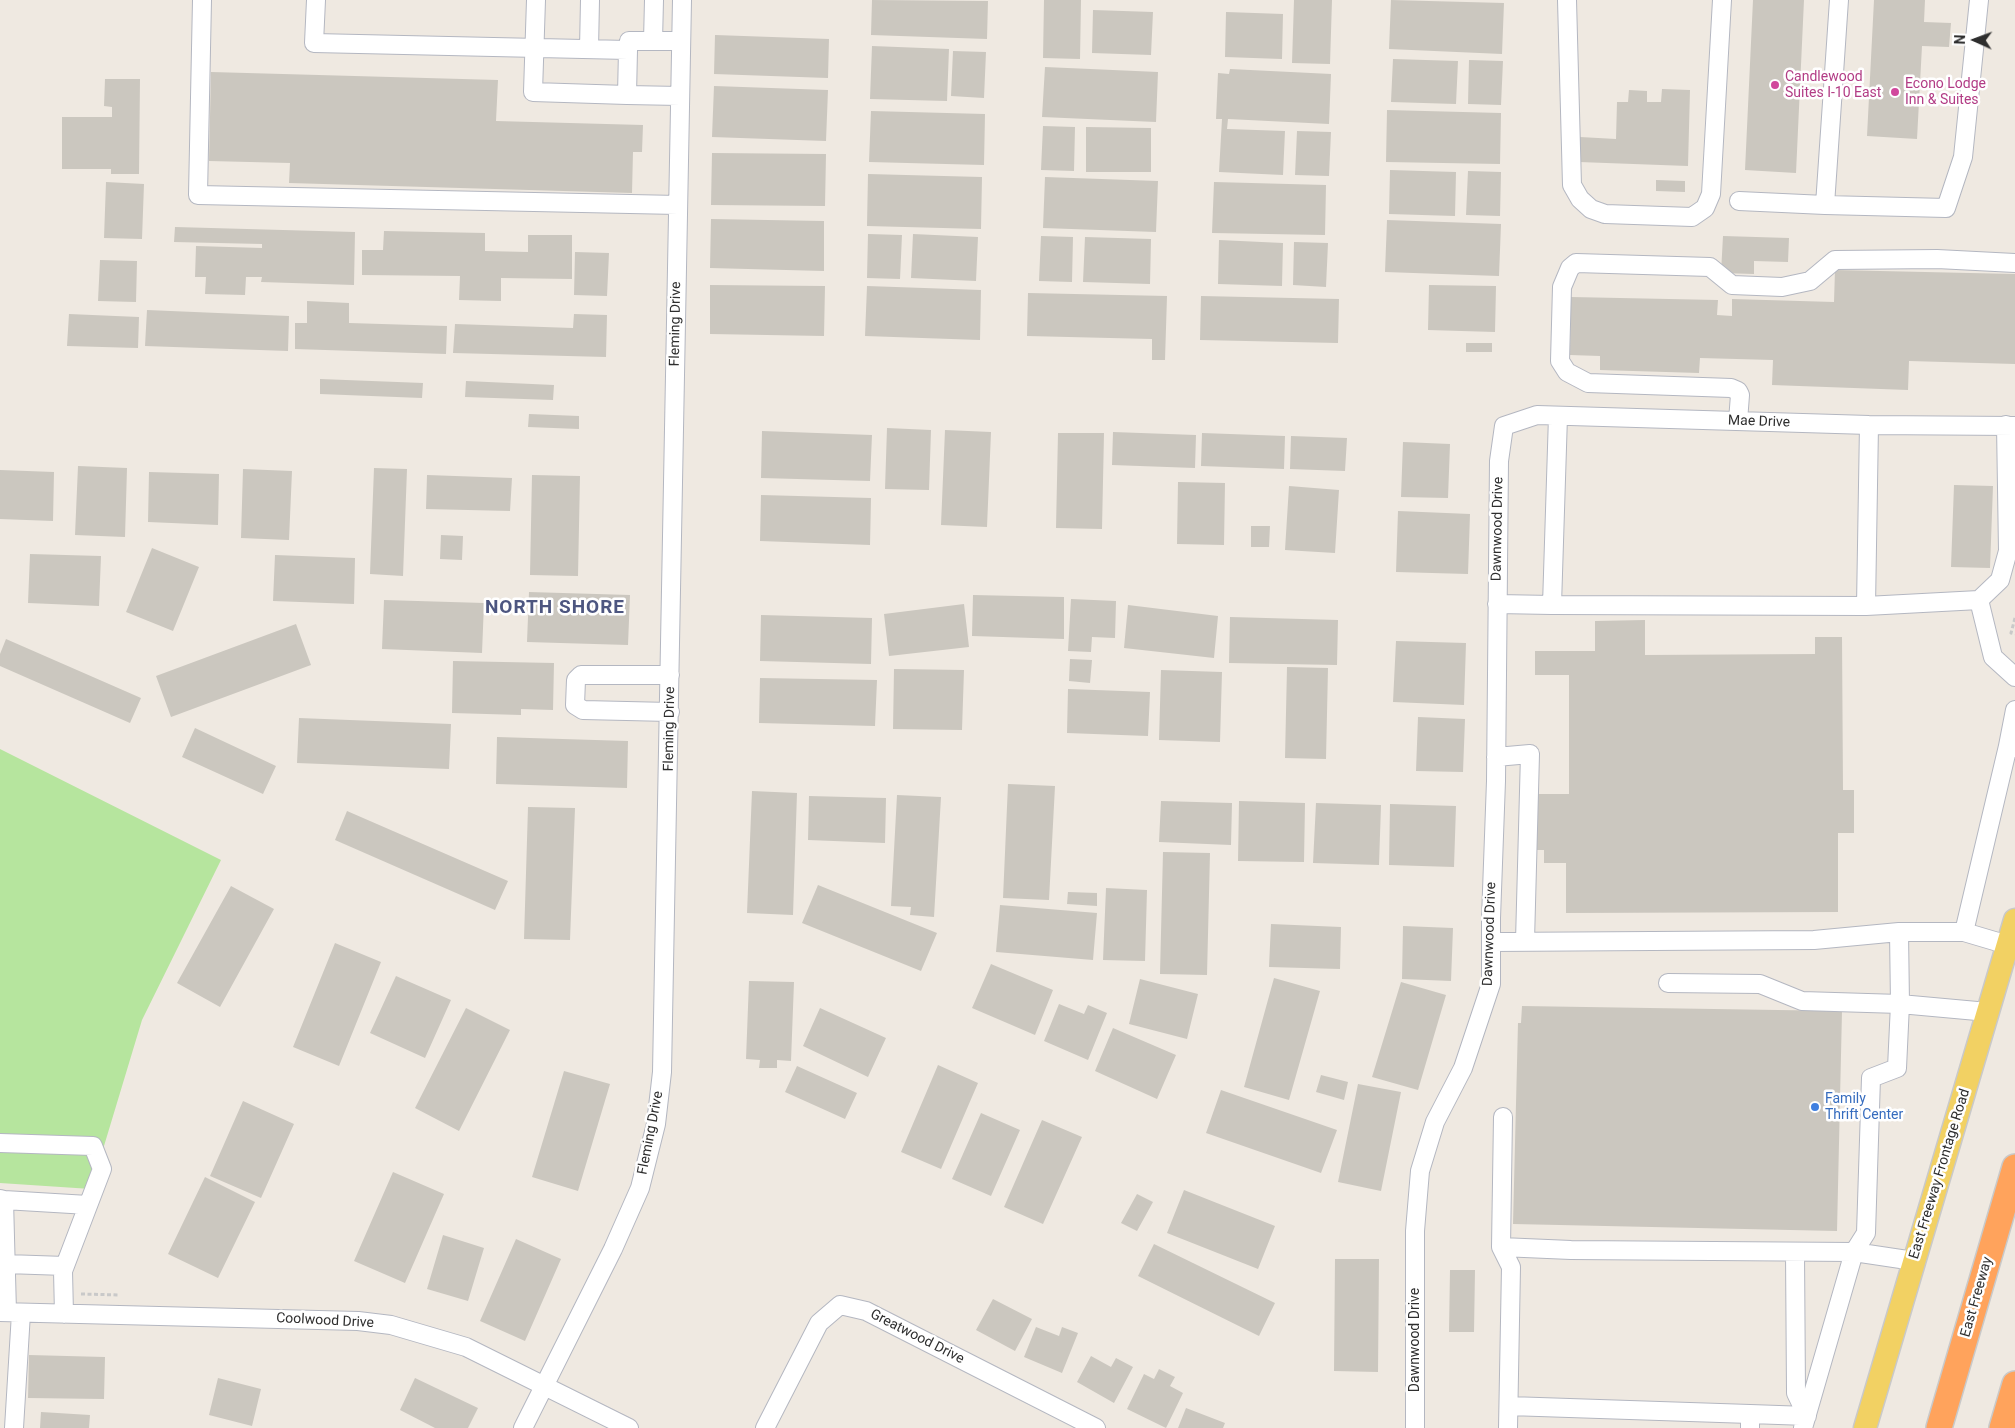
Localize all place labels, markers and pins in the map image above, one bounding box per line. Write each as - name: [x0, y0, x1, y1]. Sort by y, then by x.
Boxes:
- place label: Candlewood Suites I-10 East: [1785, 69, 1881, 102]
- place label: Econo Lodge Inn & Suites: [1905, 76, 1986, 108]
- marker: Candlewood Suites I-10 East: [1769, 79, 1781, 91]
- marker: Econo Lodge Inn & Suites: [1889, 86, 1901, 98]
- place label: Family Thrift Center: [1825, 1091, 1903, 1124]
- marker: Family Thrift Center: [1809, 1101, 1821, 1113]

